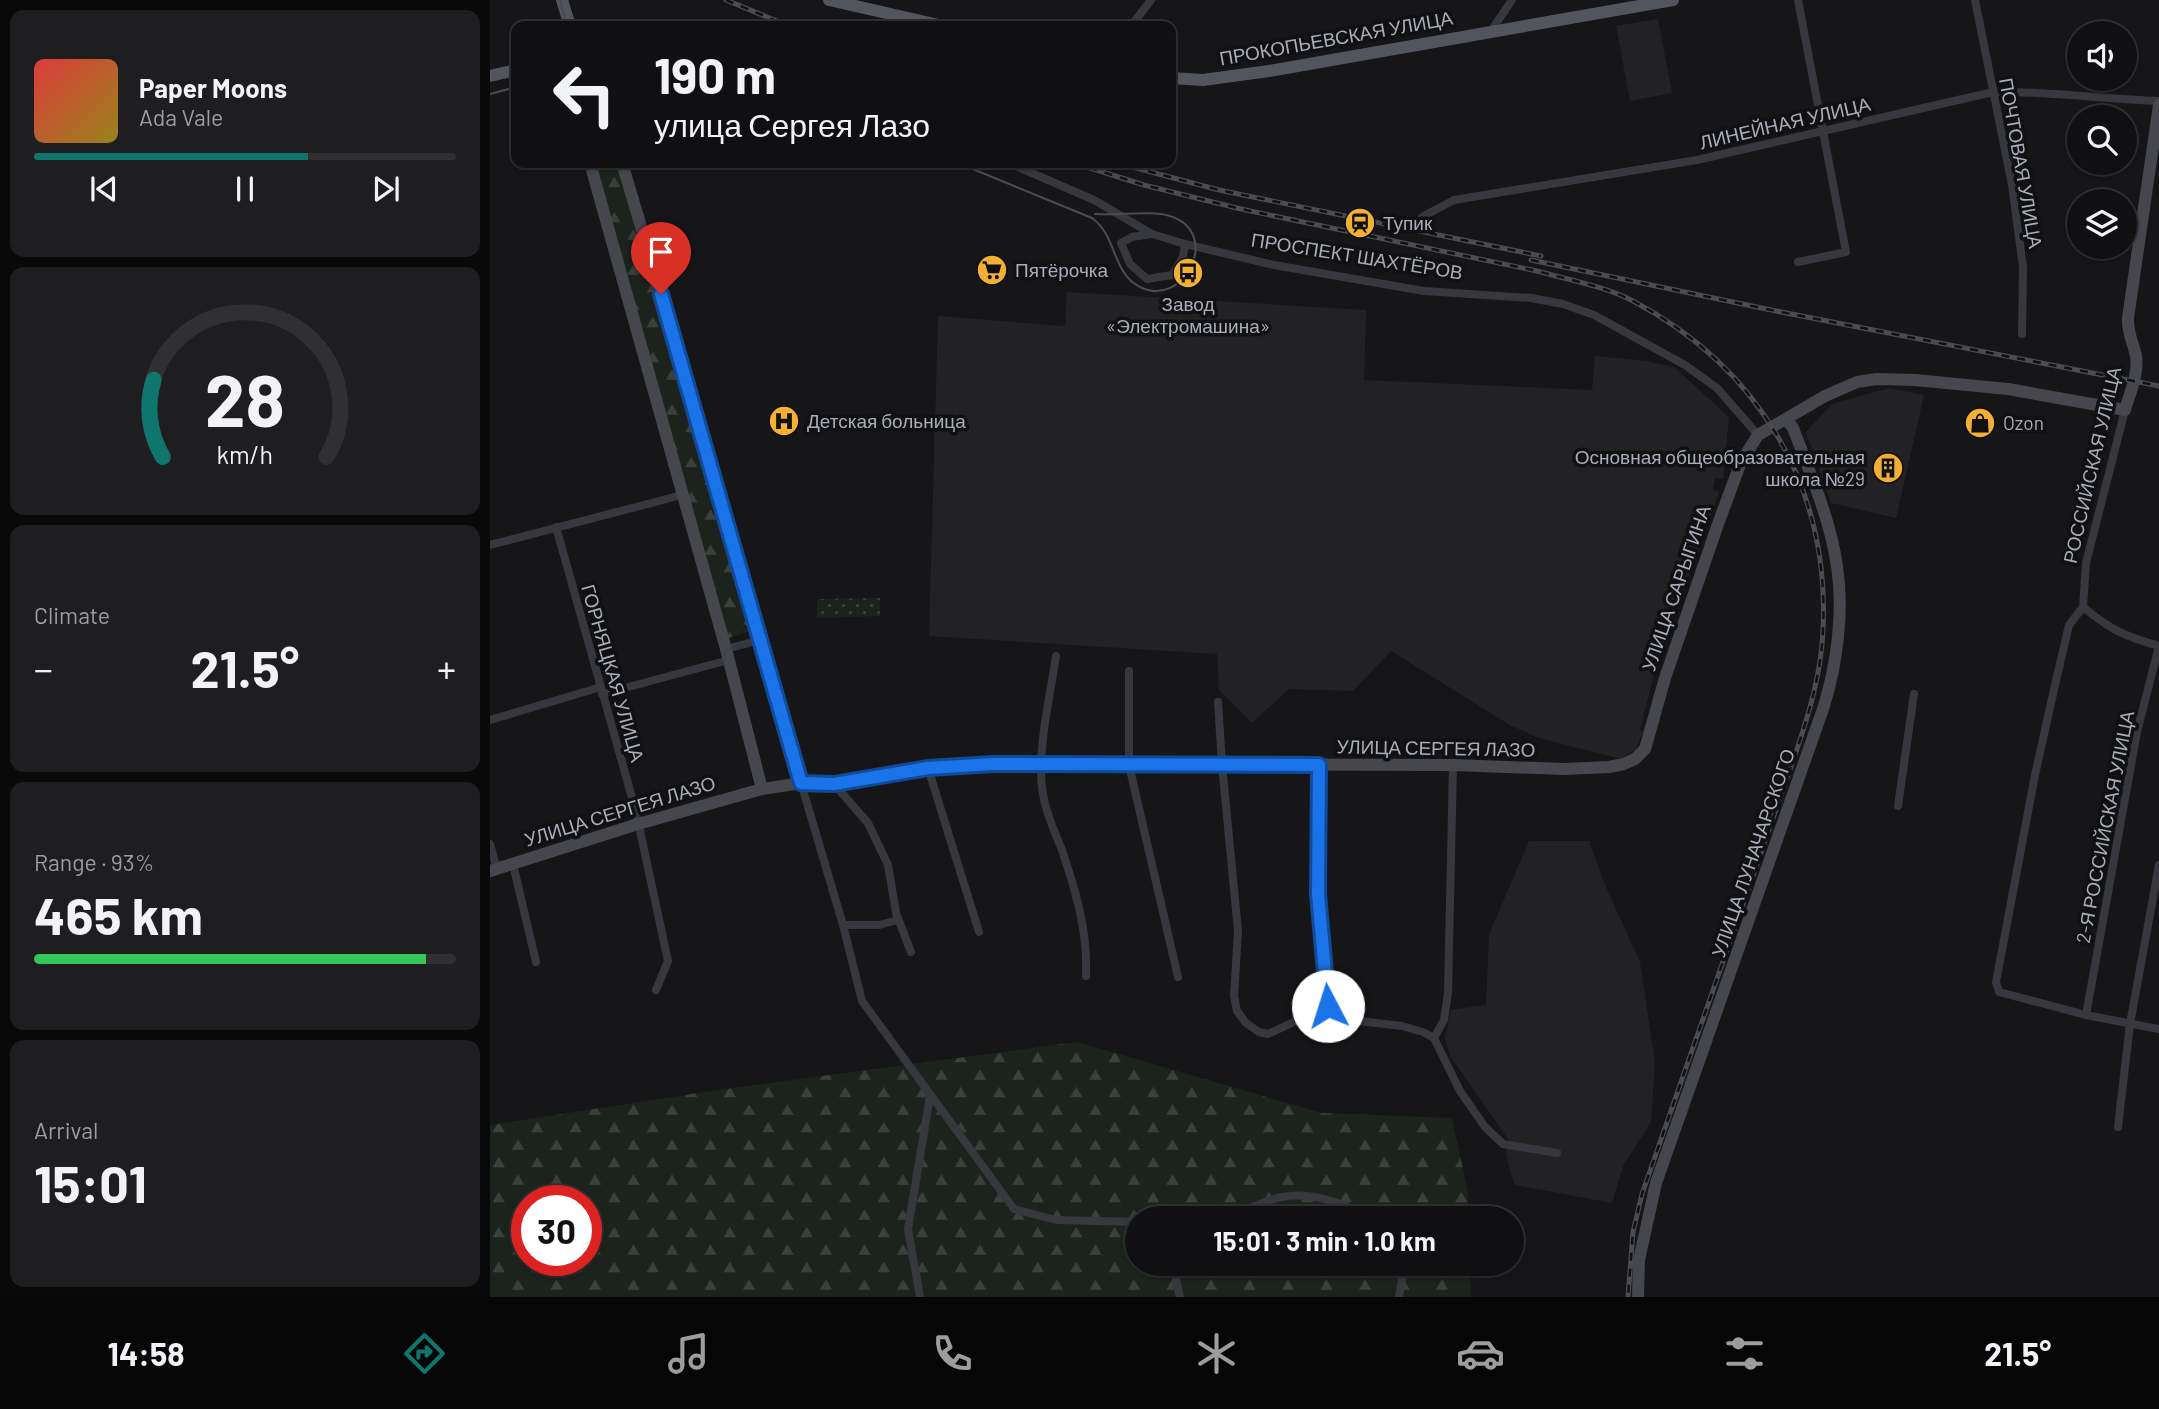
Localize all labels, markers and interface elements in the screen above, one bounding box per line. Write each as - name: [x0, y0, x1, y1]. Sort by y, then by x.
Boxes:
- street label: ПРОКОПЬЕВСКАЯ УЛИЦА: [1217, 6, 1455, 69]
- map controls: [2067, 21, 2137, 259]
- button: sound: [2067, 21, 2137, 91]
- text: 190 m: [654, 45, 776, 104]
- icon: left: [539, 49, 630, 140]
- text: Paper Moons: [139, 72, 287, 103]
- street label: ПОЧТОВАЯ УЛИЦА: [1995, 76, 2048, 250]
- street label: ЛИНЕЙНАЯ УЛИЦА: [1697, 92, 1873, 153]
- text: Ada Vale: [139, 103, 223, 131]
- text: улица Сергея Лазо: [654, 105, 930, 143]
- button: search: [2067, 105, 2137, 175]
- icon: previous: [85, 170, 123, 208]
- icon: pause: [226, 170, 264, 208]
- icon: next: [367, 170, 405, 208]
- button: layers: [2067, 189, 2137, 259]
- station icon: Тупик: [1343, 206, 1377, 240]
- place label: Тупик: [1383, 211, 1433, 234]
- pin: [631, 222, 691, 294]
- street label: ПРОСПЕКТ ШАХТЁРОВ: [1250, 227, 1465, 284]
- icon: arrive: [642, 233, 680, 271]
- supermarket icon: Пятёрочка: [975, 253, 1009, 287]
- bus stop icon: Завод «Электромашина»: [1171, 256, 1205, 290]
- place label: Пятёрочка: [1015, 258, 1109, 281]
- place label: Завод «Электромашина»: [1106, 292, 1270, 337]
- text: 28: [205, 355, 285, 443]
- street label: РОССИЙСКАЯ УЛИЦА: [2058, 364, 2125, 565]
- hospital icon: Детская больница: [767, 404, 801, 438]
- shop icon: Ozon: [1963, 406, 1997, 440]
- place label: Детская больница: [807, 409, 966, 432]
- place label: Ozon: [2003, 411, 2044, 434]
- text: km/h: [217, 439, 273, 469]
- place label: Основная общеобразовательная школа №29: [1575, 445, 1865, 490]
- building icon: Основная общеобразовательная школа №29: [1871, 451, 1905, 485]
- street label: УЛИЦА САРЫГИНА: [1636, 502, 1715, 674]
- street label: ГОРНЯЦКАЯ УЛИЦА: [577, 581, 650, 765]
- text: Climate: [34, 601, 110, 629]
- text: 21.5°: [191, 636, 299, 698]
- text: −: [34, 645, 53, 691]
- text: +: [437, 645, 456, 691]
- street label: 2-Я РОССИЙСКАЯ УЛИЦА: [2071, 708, 2138, 945]
- street label: УЛИЦА СЕРГЕЯ ЛАЗО: [1337, 734, 1536, 761]
- street label: УЛИЦА ЛУНАЧАРСКОГО: [1706, 746, 1799, 960]
- street label: УЛИЦА СЕРГЕЯ ЛАЗО: [522, 770, 718, 851]
- text: Range · 93%: [34, 848, 154, 876]
- text: 465 km: [34, 883, 203, 945]
- position arrow: [1291, 969, 1365, 1043]
- text: Arrival: [34, 1116, 98, 1144]
- text: 15:01: [34, 1151, 147, 1213]
- speed limit sign: 30: [511, 1185, 602, 1276]
- text: 15:01 · 3 min · 1.0 km: [1213, 1225, 1436, 1256]
- icon: directions: [400, 1329, 449, 1378]
- icon: music: [664, 1329, 713, 1378]
- icon: phone: [928, 1329, 977, 1378]
- icon: climate: [1192, 1329, 1241, 1378]
- icon: car: [1456, 1329, 1505, 1378]
- icon: filters: [1720, 1329, 1769, 1378]
- text: 14:58: [108, 1334, 184, 1372]
- text: 21.5°: [1984, 1334, 2051, 1372]

